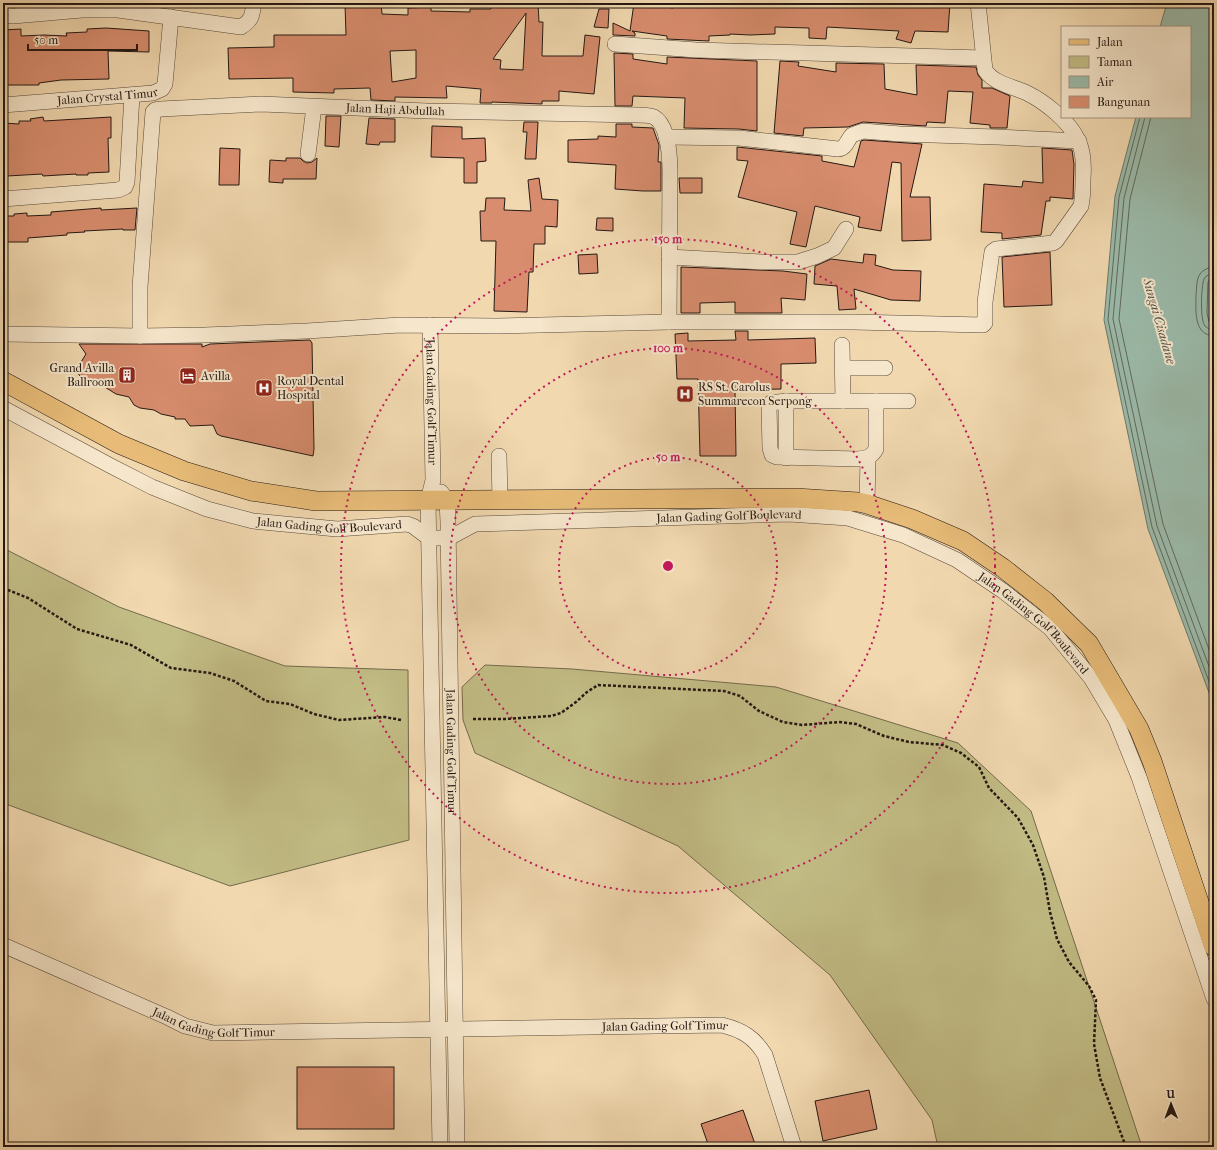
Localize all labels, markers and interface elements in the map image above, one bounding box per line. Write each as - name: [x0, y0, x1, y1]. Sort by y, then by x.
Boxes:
- scale bar: [28, 26, 137, 52]
- legend: [1061, 26, 1191, 118]
- text: 50 m: [34, 33, 58, 47]
- text: Jalan: [1096, 35, 1123, 49]
- text: Taman: [1097, 55, 1132, 69]
- text: Air: [1096, 75, 1114, 89]
- street label: Jalan Crystal Timur: [56, 84, 161, 108]
- text: Bangunan: [1097, 95, 1150, 109]
- street label: Jalan Haji Abdullah: [345, 101, 445, 118]
- text: 150 m: [654, 232, 683, 246]
- water label: Sungai Cisadane: [1140, 276, 1179, 366]
- street label: Jalan Gading Golf Timur: [423, 338, 440, 466]
- text: 100 m: [653, 341, 684, 355]
- place label: Grand Avilla Ballroom: [50, 361, 114, 389]
- building icon: Grand Avilla Ballroom: [117, 365, 137, 385]
- hotel icon: Avilla: [178, 366, 198, 386]
- place label: Avilla: [200, 369, 231, 383]
- place label: Royal Dental Hospital: [277, 374, 345, 402]
- hospital icon: Royal Dental Hospital: [254, 378, 274, 398]
- place label: RS St. Carolus Summarecon Serpong: [698, 380, 812, 408]
- hospital icon: RS St. Carolus Summarecon Serpong: [675, 384, 695, 404]
- text: 50 m: [656, 450, 681, 464]
- street label: Jalan Gading Golf Boulevard: [655, 507, 803, 525]
- street label: Jalan Gading Golf Boulevard: [255, 514, 403, 536]
- centre of rings: [661, 559, 675, 573]
- street label: Jalan Gading Golf Boulevard: [975, 569, 1092, 677]
- street label: Jalan Gading Golf Timur: [443, 688, 459, 816]
- street label: Jalan Gading Golf Timur: [149, 1004, 276, 1040]
- street label: Jalan Gading Golf Timur: [601, 1018, 731, 1034]
- north arrow: [1151, 1084, 1191, 1124]
- text: U: [1165, 1088, 1176, 1101]

